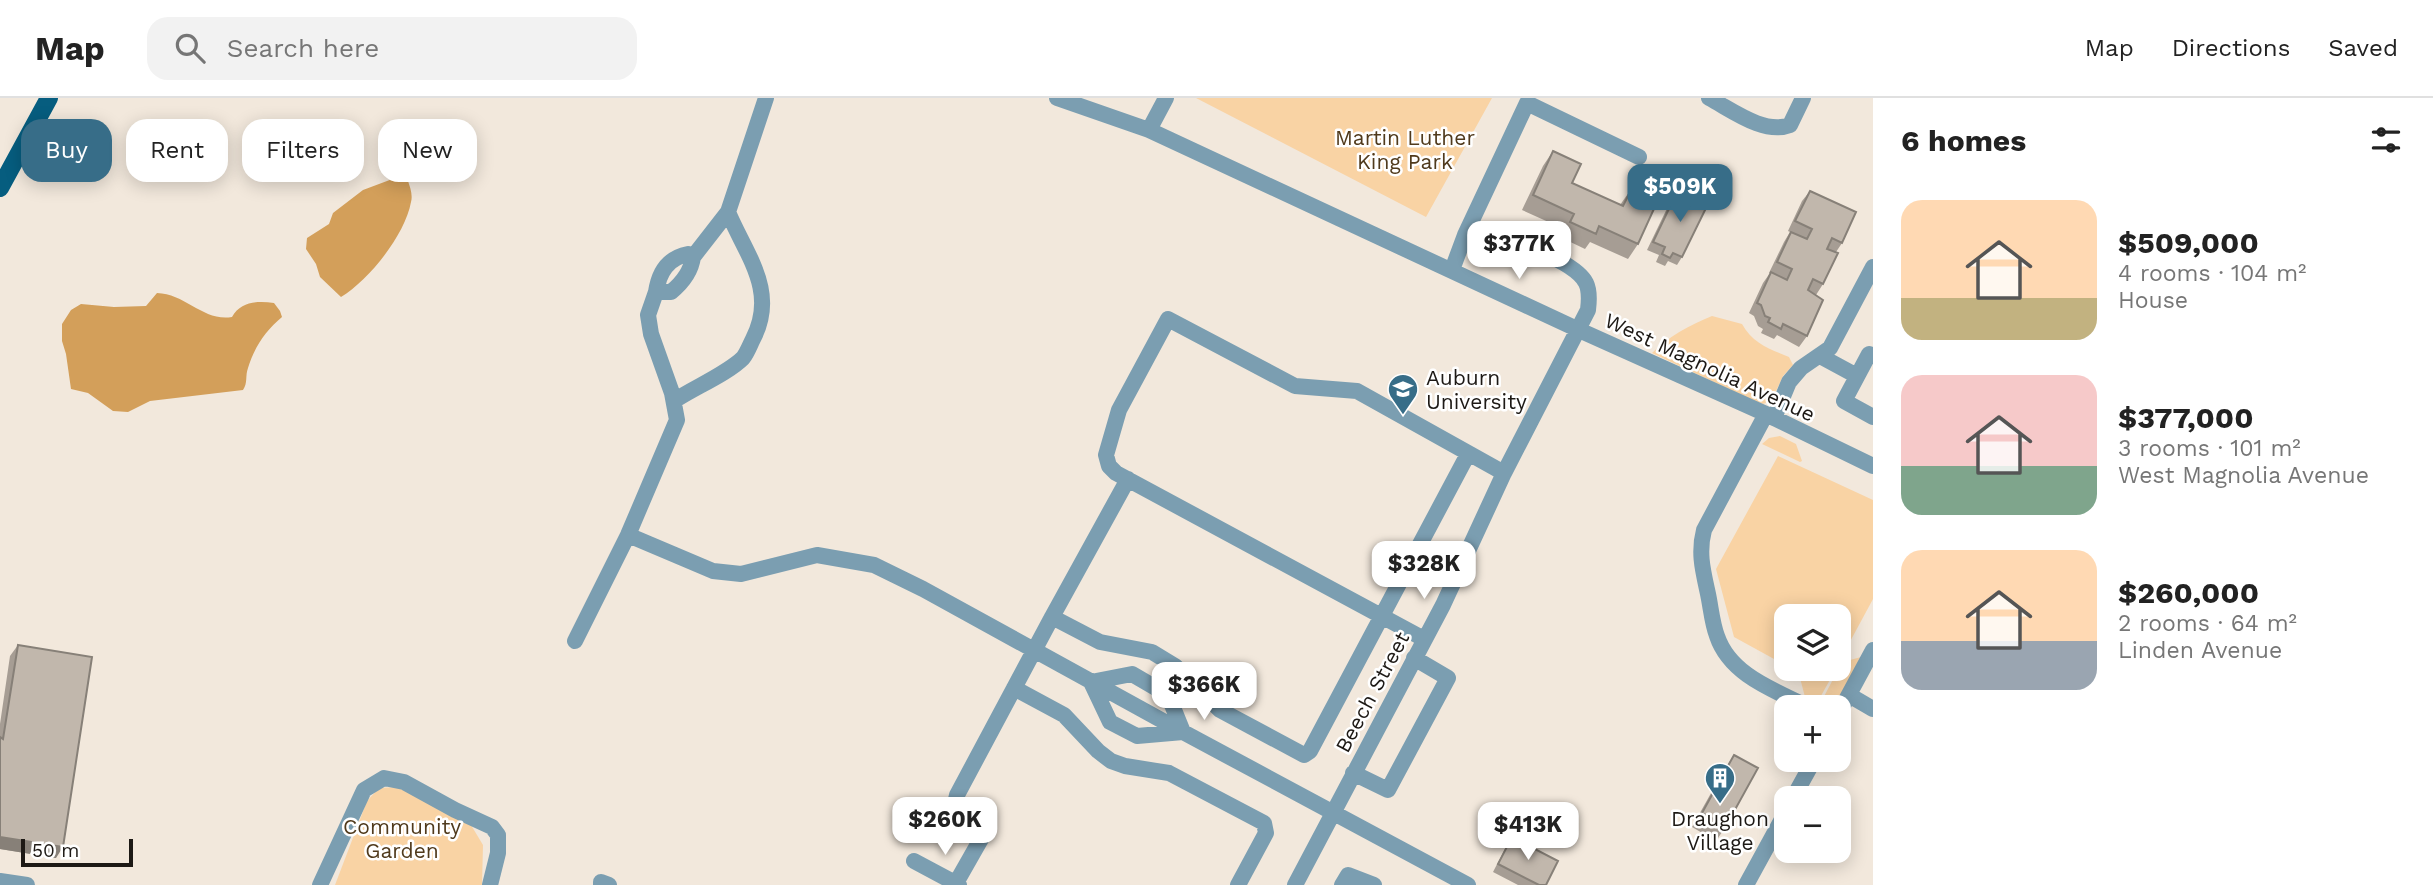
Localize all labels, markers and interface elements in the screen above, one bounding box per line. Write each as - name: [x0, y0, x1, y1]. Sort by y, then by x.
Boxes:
- search box: [147, 17, 637, 80]
- text: Map: [35, 29, 105, 68]
- icon: search: [171, 29, 209, 67]
- text: Search here: [227, 33, 379, 63]
- text: Map: [2085, 34, 2134, 62]
- text: Directions: [2172, 34, 2290, 62]
- text: Saved: [2328, 34, 2398, 62]
- chip: Buy: [21, 119, 112, 182]
- chip: Rent: [126, 119, 228, 182]
- chip: Filters: [242, 119, 364, 182]
- chip: New: [378, 119, 477, 182]
- icon: filters: [2367, 121, 2405, 159]
- text: 6 homes: [1901, 123, 2026, 158]
- park label: Martin Luther King Park: [1335, 125, 1475, 174]
- pin: $509K: [1631, 164, 1729, 224]
- text: $509K: [1643, 173, 1717, 200]
- pin: $377K: [1470, 222, 1568, 281]
- text: $509,000: [2118, 225, 2259, 260]
- icon: home: [1957, 228, 2041, 312]
- text: $377K: [1483, 230, 1555, 257]
- text: 4 rooms · 104 m²: [2118, 260, 2306, 287]
- text: House: [2118, 287, 2188, 314]
- street label: West Magnolia Avenue: [1601, 307, 1819, 427]
- place label: Auburn University: [1426, 365, 1527, 414]
- school or university icon: Auburn University: [1386, 372, 1420, 416]
- text: $377,000: [2118, 400, 2253, 435]
- icon: home: [1957, 403, 2041, 487]
- text: 3 rooms · 101 m²: [2118, 435, 2301, 462]
- text: West Magnolia Avenue: [2118, 462, 2369, 489]
- pin: $328K: [1375, 542, 1473, 601]
- text: $328K: [1388, 550, 1460, 577]
- text: $260,000: [2118, 575, 2259, 610]
- icon: home: [1957, 578, 2041, 662]
- map controls: [1774, 604, 1851, 863]
- button: layers: [1774, 604, 1851, 681]
- text: 2 rooms · 64 m²: [2118, 610, 2297, 637]
- street label: Beech Street: [1330, 627, 1414, 757]
- text: Linden Avenue: [2118, 637, 2282, 664]
- pin: $366K: [1155, 662, 1253, 722]
- text: $366K: [1168, 671, 1240, 698]
- button: +: [1774, 695, 1851, 772]
- building icon: Draughon Village: [1703, 761, 1737, 805]
- button: −: [1774, 786, 1851, 863]
- pin: $260K: [896, 798, 994, 857]
- pin: $413K: [1479, 802, 1577, 862]
- text: $260K: [908, 806, 982, 833]
- place label: Draughon Village: [1671, 806, 1769, 855]
- text: $413K: [1494, 811, 1562, 838]
- park label: Community Garden: [343, 814, 461, 863]
- scale bar: [21, 836, 133, 868]
- text: 50 m: [32, 839, 79, 862]

